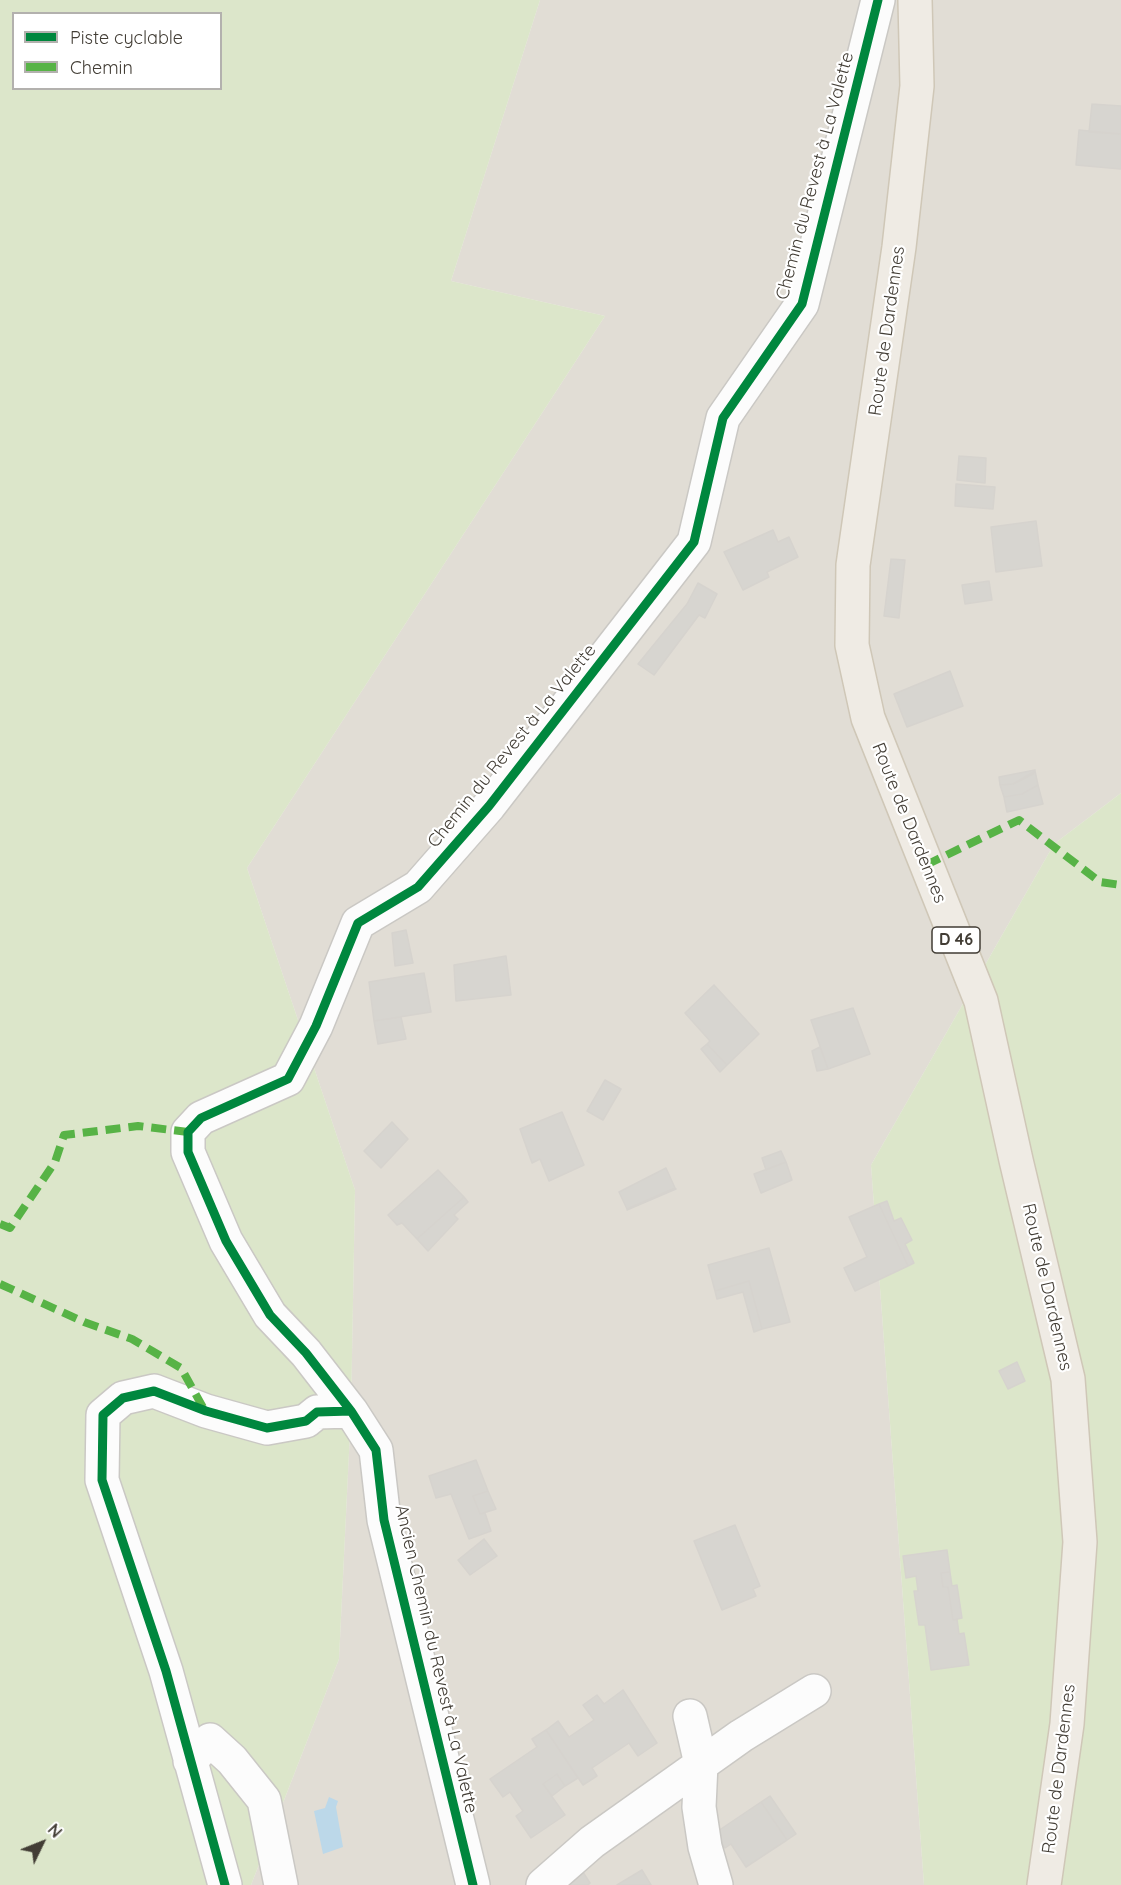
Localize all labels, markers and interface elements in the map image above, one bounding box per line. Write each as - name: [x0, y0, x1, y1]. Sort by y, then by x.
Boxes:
- legend: [12, 12, 222, 90]
- text: Piste cyclable: [70, 26, 183, 49]
- street label: Chemin du Revest à La Valette: [772, 50, 858, 302]
- text: Chemin: [70, 56, 133, 79]
- street label: Route de Dardennes: [864, 245, 910, 417]
- street label: Chemin du Revest à La Valette: [423, 640, 601, 852]
- street label: Route de Dardennes: [867, 740, 951, 906]
- road number: D 46: [932, 927, 980, 953]
- street label: Route de Dardennes: [1017, 1201, 1077, 1373]
- street label: Ancien Chemin du Revest à La Valette: [390, 1503, 482, 1815]
- street label: Route de Dardennes: [1038, 1683, 1080, 1855]
- north arrow: [12, 1813, 72, 1873]
- text: N: [44, 1820, 66, 1842]

